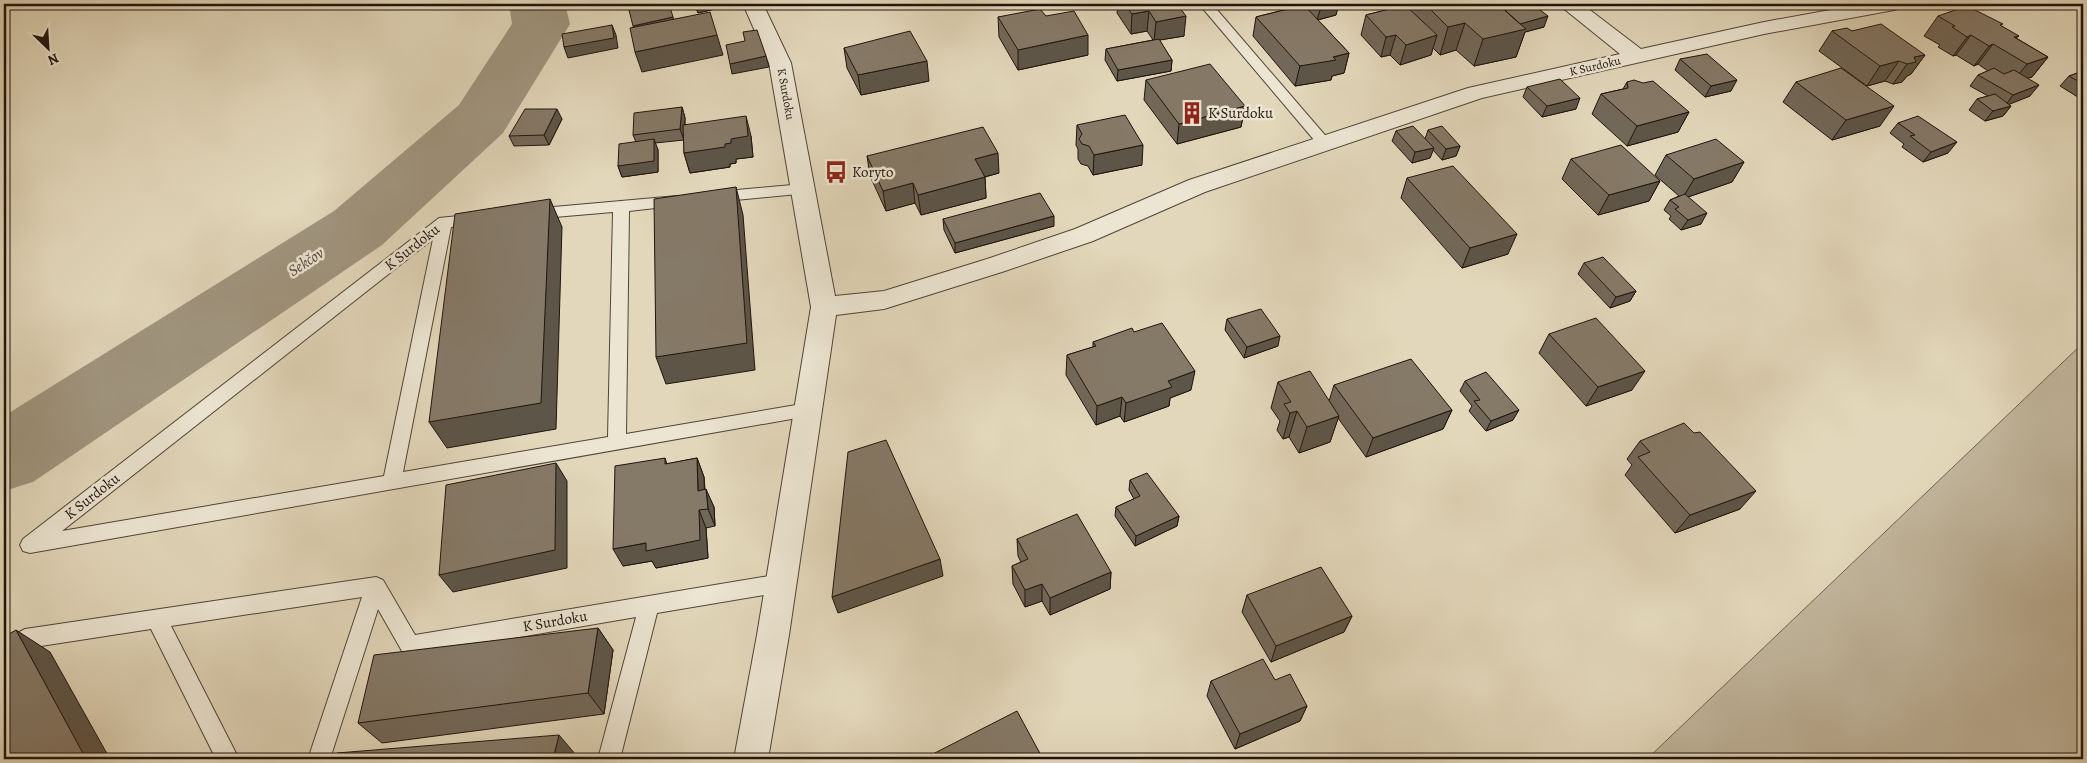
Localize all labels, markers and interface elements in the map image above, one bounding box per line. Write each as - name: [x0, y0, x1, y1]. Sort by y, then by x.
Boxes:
- north arrow: [22, 22, 72, 72]
- text: N: [45, 49, 62, 70]
- street label: K Surdoku: [1568, 52, 1623, 80]
- street label: K Surdoku: [774, 67, 798, 122]
- building icon: K Surdoku: [1179, 100, 1205, 126]
- place label: K Surdoku: [1208, 103, 1274, 123]
- bus stop icon: Koryto: [823, 159, 849, 185]
- place label: Koryto: [852, 162, 894, 182]
- street label: K Surdoku: [380, 219, 445, 275]
- water label: Sekčov: [284, 242, 328, 282]
- street label: K Surdoku: [60, 468, 125, 524]
- street label: K Surdoku: [521, 605, 590, 637]

